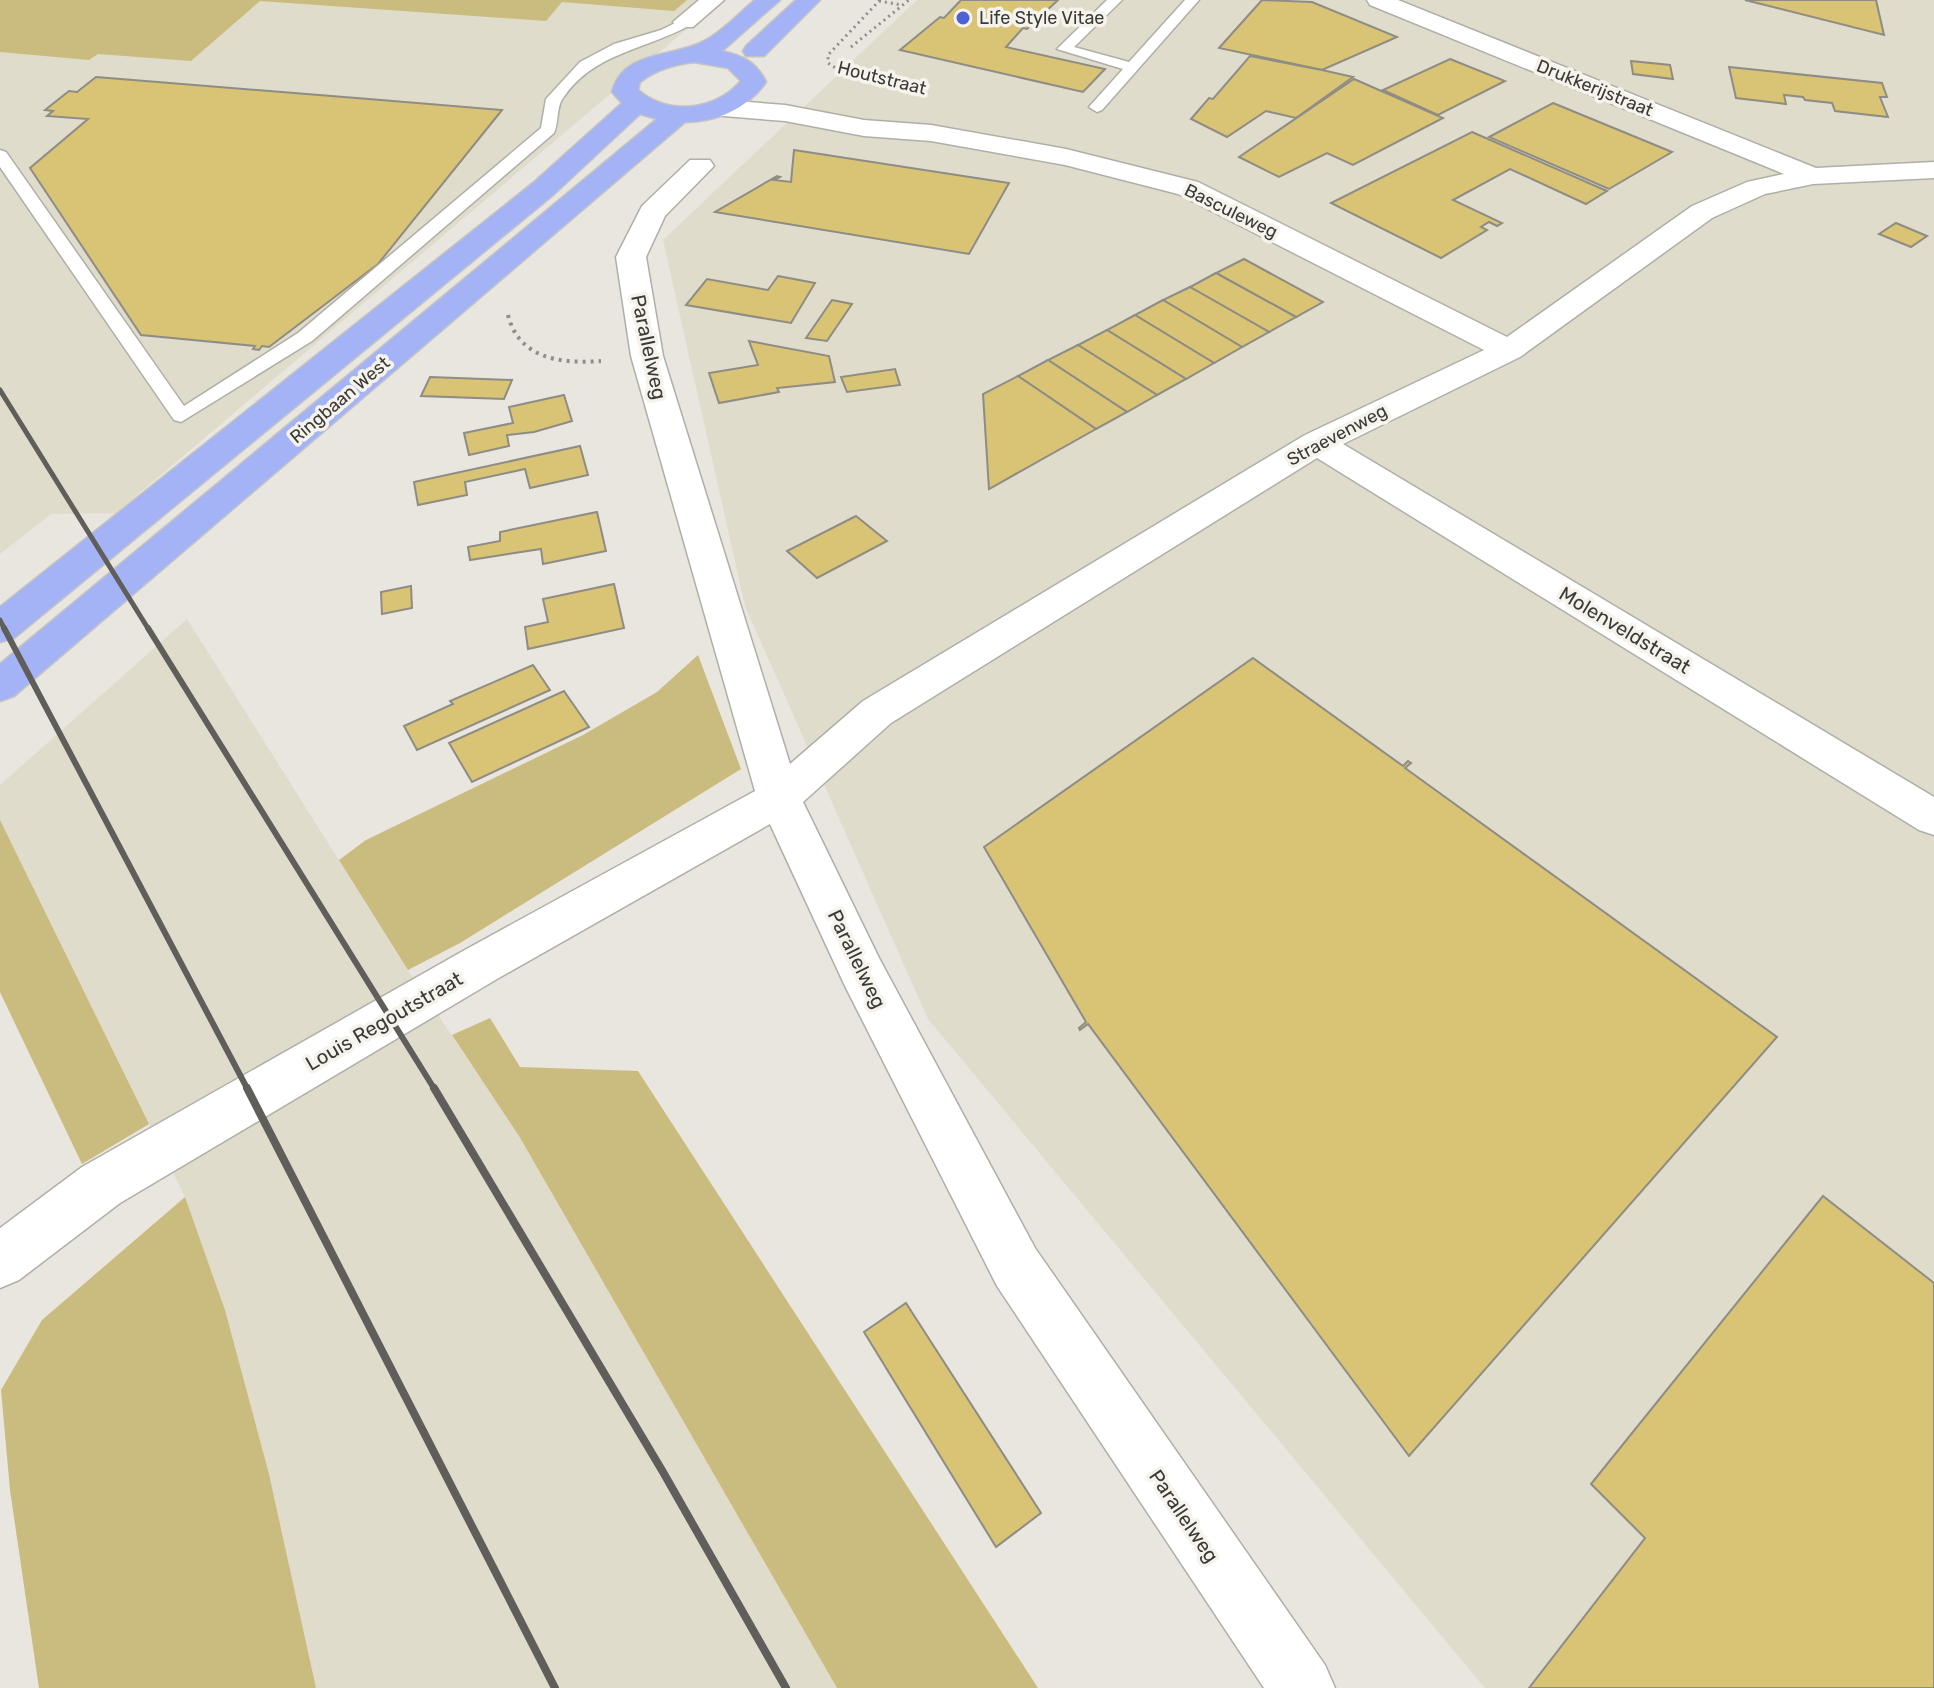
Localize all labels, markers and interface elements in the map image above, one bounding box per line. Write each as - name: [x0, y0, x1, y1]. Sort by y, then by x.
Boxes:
- place label: Life Style Vitae: [979, 7, 1104, 29]
- marker: Life Style Vitae: [954, 9, 972, 27]
- street label: Drukkerijstraat: [1533, 55, 1657, 121]
- street label: Houtstraat: [835, 56, 929, 100]
- street label: Basculeweg: [1181, 179, 1281, 243]
- street label: Parallelweg: [626, 292, 672, 402]
- street label: Ringbaan West: [286, 352, 394, 448]
- street label: Straevenweg: [1283, 399, 1391, 471]
- street label: Molenveldstraat: [1555, 581, 1695, 679]
- street label: Parallelweg: [823, 906, 891, 1012]
- street label: Louis Regoutstraat: [301, 966, 467, 1076]
- street label: Parallelweg: [1144, 1465, 1224, 1567]

